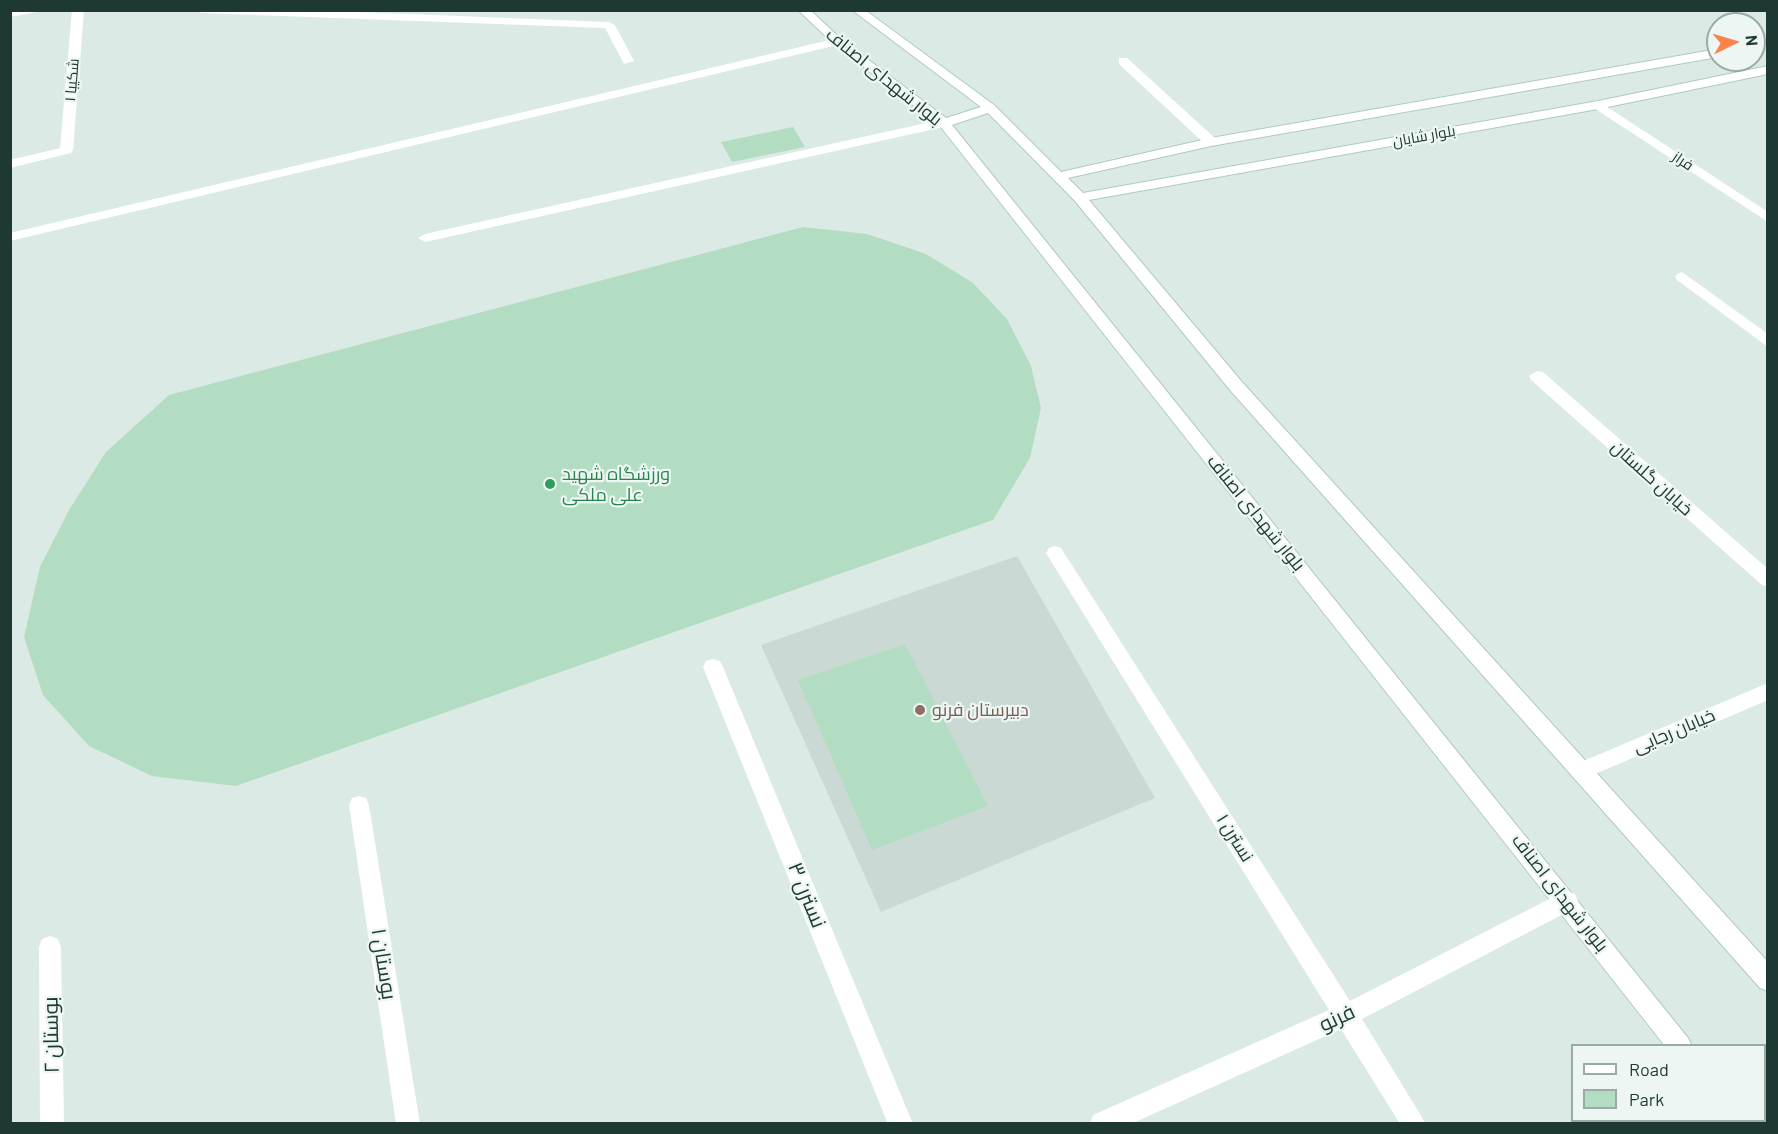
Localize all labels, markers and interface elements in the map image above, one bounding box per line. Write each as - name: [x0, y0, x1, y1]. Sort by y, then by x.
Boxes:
- north arrow: [1706, 12, 1766, 72]
- street label: بلوار شهدای اصناف: [821, 23, 947, 131]
- text: N: [1743, 34, 1762, 47]
- street label: شکیبا ۱: [61, 58, 83, 102]
- street label: بلوار شایان: [1391, 122, 1457, 150]
- street label: فراز: [1669, 148, 1697, 174]
- street label: خیابان گلستان: [1607, 436, 1697, 520]
- street label: بلوار شهدای اصناف: [1202, 450, 1310, 576]
- place label: ورزشگاه شهید علی ملکی: [562, 463, 670, 506]
- marker: ورزشگاه شهید علی ملکی: [543, 477, 557, 491]
- place label: دبیرستان فرنو: [932, 699, 1029, 721]
- marker: دبیرستان فرنو: [913, 703, 927, 717]
- street label: خیابان رجایی: [1630, 704, 1718, 758]
- street label: نسترن ۱: [1212, 810, 1258, 866]
- street label: بلوار شهدای اصناف: [1507, 830, 1613, 956]
- street label: نسترن ۳: [782, 859, 832, 931]
- street label: بوستان ۱: [366, 926, 402, 1002]
- street label: بوستان ۲: [38, 996, 64, 1074]
- street label: فرنو: [1315, 999, 1359, 1037]
- legend: [1571, 1044, 1766, 1122]
- text: Road: [1629, 1058, 1669, 1080]
- text: Park: [1629, 1088, 1664, 1110]

